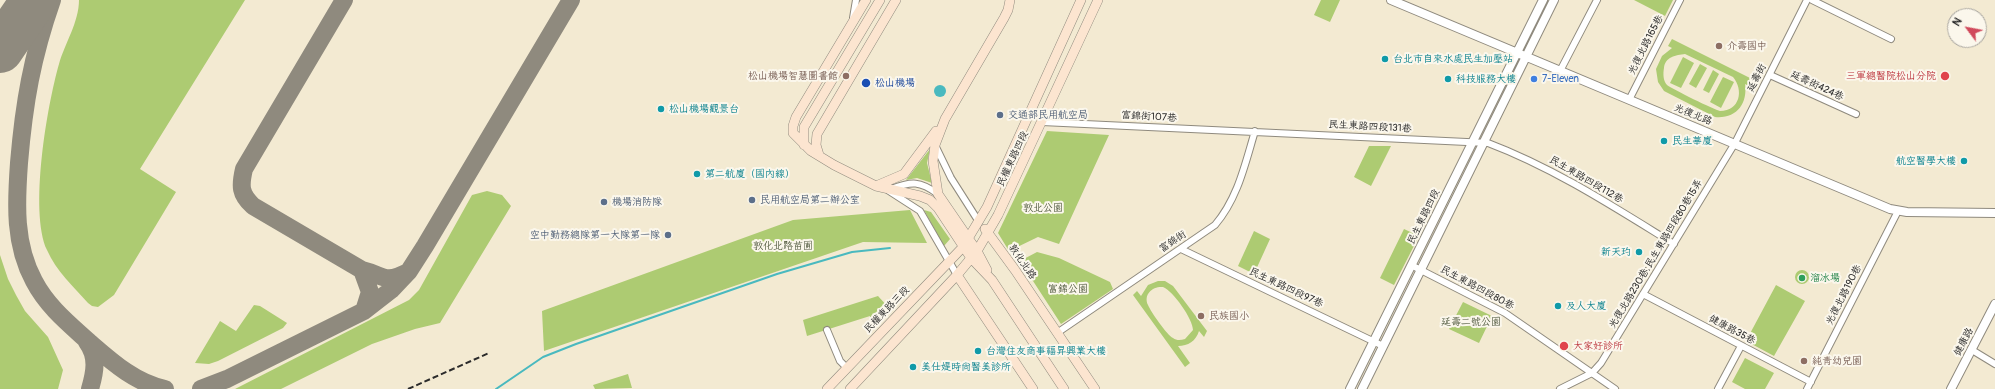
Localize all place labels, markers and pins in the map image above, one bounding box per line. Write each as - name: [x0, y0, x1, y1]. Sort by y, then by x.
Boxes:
- place label: 介壽國中: [1727, 40, 1767, 52]
- marker: 介壽國中: [1714, 41, 1724, 51]
- place label: 台北市自來水處民生加壓站: [1393, 53, 1513, 65]
- marker: 台北市自來水處民生加壓站: [1380, 54, 1390, 64]
- place label: 松山機場智慧圖書館: [748, 70, 838, 82]
- place label: 三軍總醫院松山分院: [1846, 70, 1936, 82]
- marker: 三軍總醫院松山分院: [1939, 70, 1951, 82]
- marker: 松山機場智慧圖書館: [841, 71, 851, 81]
- place label: 科技服務大樓: [1456, 73, 1516, 85]
- place label: 7-Eleven: [1542, 73, 1579, 85]
- marker: 科技服務大樓: [1443, 74, 1453, 84]
- marker: 7-Eleven: [1529, 74, 1539, 84]
- marker: 松山機場: [860, 77, 872, 89]
- place label: 松山機場: [875, 77, 915, 89]
- place label: 松山機場觀景台: [669, 103, 739, 115]
- marker: 松山機場觀景台: [656, 104, 666, 114]
- place label: 交通部民用航空局: [1008, 109, 1088, 121]
- marker: 交通部民用航空局: [995, 110, 1005, 120]
- place label: 民生華廈: [1672, 135, 1712, 147]
- marker: 民生華廈: [1659, 136, 1669, 146]
- place label: 航空醫學大樓: [1896, 155, 1956, 167]
- marker: 航空醫學大樓: [1959, 156, 1969, 166]
- place label: 第二航廈（國內線）: [705, 168, 795, 180]
- marker: 第二航廈（國內線）: [692, 169, 702, 179]
- place label: 民用航空局第二辦公室: [760, 194, 860, 206]
- marker: 民用航空局第二辦公室: [747, 195, 757, 205]
- place label: 機場消防隊: [612, 196, 662, 208]
- marker: 機場消防隊: [599, 197, 609, 207]
- place label: 空中勤務總隊第一大隊第一隊: [530, 229, 660, 241]
- marker: 空中勤務總隊第一大隊第一隊: [663, 230, 673, 240]
- place label: 新天玓: [1601, 246, 1631, 258]
- marker: 新天玓: [1634, 247, 1644, 257]
- place label: 溜冰場: [1810, 272, 1840, 284]
- marker: 溜冰場: [1797, 273, 1807, 283]
- place label: 及人大廈: [1566, 300, 1606, 312]
- marker: 及人大廈: [1553, 301, 1563, 311]
- place label: 民族國小: [1209, 310, 1249, 322]
- marker: 民族國小: [1196, 311, 1206, 321]
- marker: 大家好診所: [1558, 340, 1570, 352]
- place label: 大家好診所: [1573, 340, 1623, 352]
- place label: 台灣住友商事福昇興業大樓: [986, 345, 1106, 357]
- marker: 台灣住友商事福昇興業大樓: [973, 346, 983, 356]
- place label: 純青幼兒園: [1812, 355, 1862, 367]
- marker: 純青幼兒園: [1799, 356, 1809, 366]
- place label: 美仕媞時尚醫美診所: [921, 361, 1011, 373]
- marker: 美仕媞時尚醫美診所: [908, 362, 918, 372]

